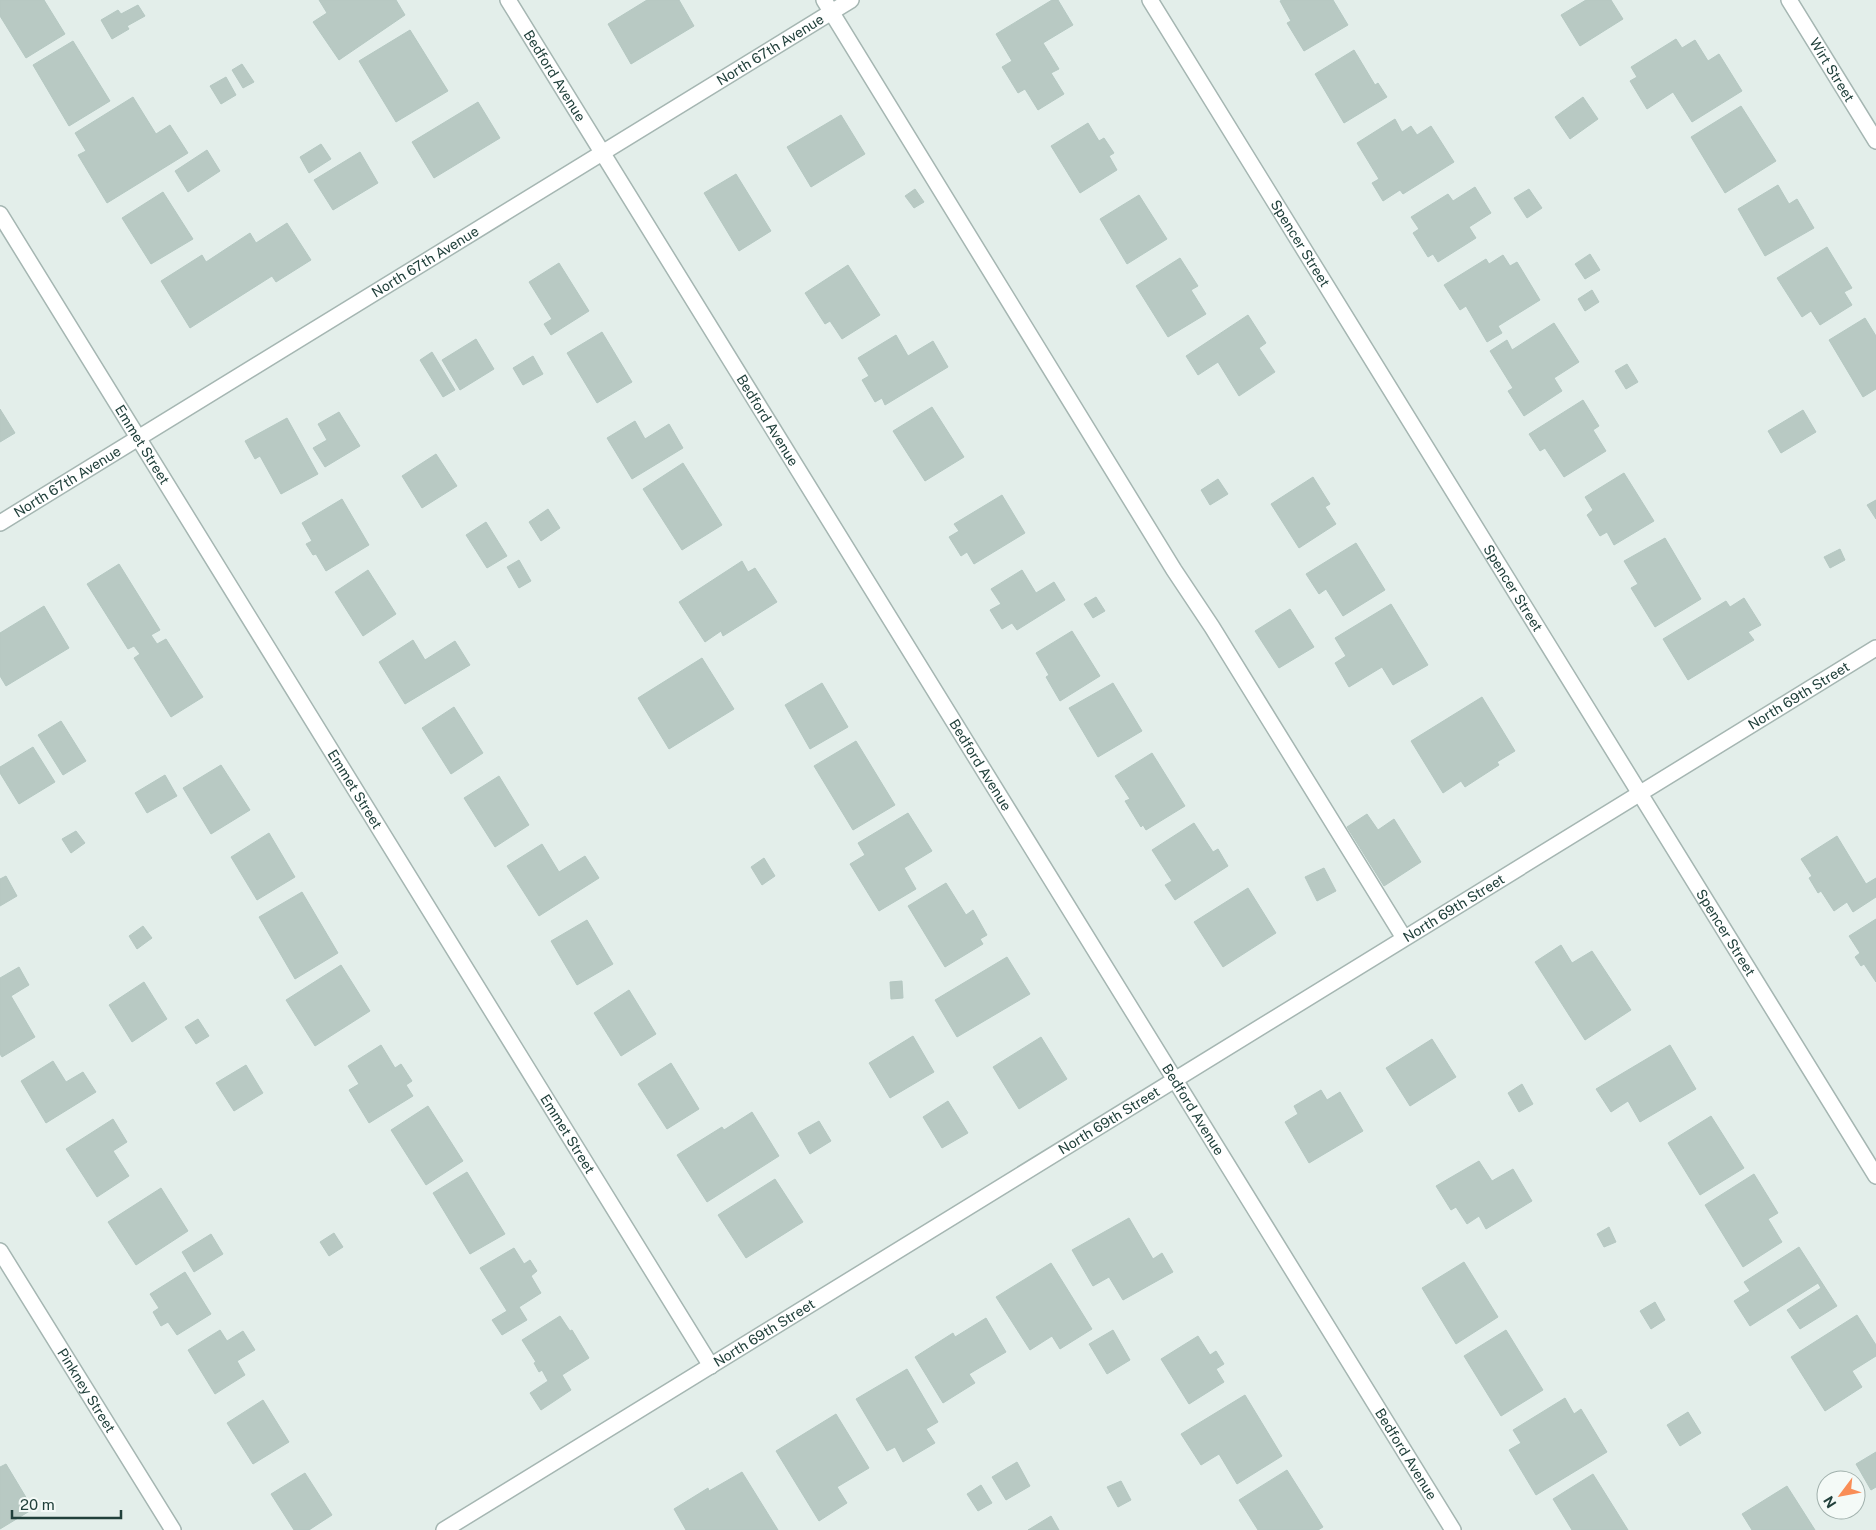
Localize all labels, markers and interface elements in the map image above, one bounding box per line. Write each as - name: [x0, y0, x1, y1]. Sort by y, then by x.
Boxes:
- street label: North 67th Avenue: [714, 11, 827, 89]
- street label: Bedford Avenue: [521, 27, 589, 124]
- street label: Wirt Street: [1806, 35, 1858, 105]
- street label: Spencer Street: [1267, 197, 1333, 290]
- street label: North 67th Avenue: [369, 223, 482, 301]
- street label: Bedford Avenue: [733, 372, 802, 469]
- street label: Emmet Street: [112, 402, 173, 487]
- street label: North 67th Avenue: [11, 443, 124, 521]
- street label: Spencer Street: [1480, 542, 1546, 634]
- street label: North 69th Street: [1745, 658, 1852, 733]
- street label: Bedford Avenue: [946, 716, 1015, 814]
- street label: Emmet Street: [325, 747, 386, 832]
- street label: North 69th Street: [1400, 871, 1507, 945]
- street label: Spencer Street: [1693, 886, 1759, 979]
- street label: Bedford Avenue: [1159, 1061, 1228, 1158]
- street label: North 69th Street: [1055, 1083, 1163, 1158]
- street label: Emmet Street: [537, 1091, 598, 1176]
- street label: North 69th Street: [711, 1296, 818, 1370]
- street label: Pinkney Street: [54, 1345, 119, 1435]
- street label: Bedford Avenue: [1372, 1405, 1440, 1503]
- north arrow: [1816, 1470, 1866, 1520]
- scale bar: [12, 1488, 121, 1520]
- text: N: [1820, 1493, 1840, 1511]
- text: 20 m: [20, 1496, 55, 1513]

